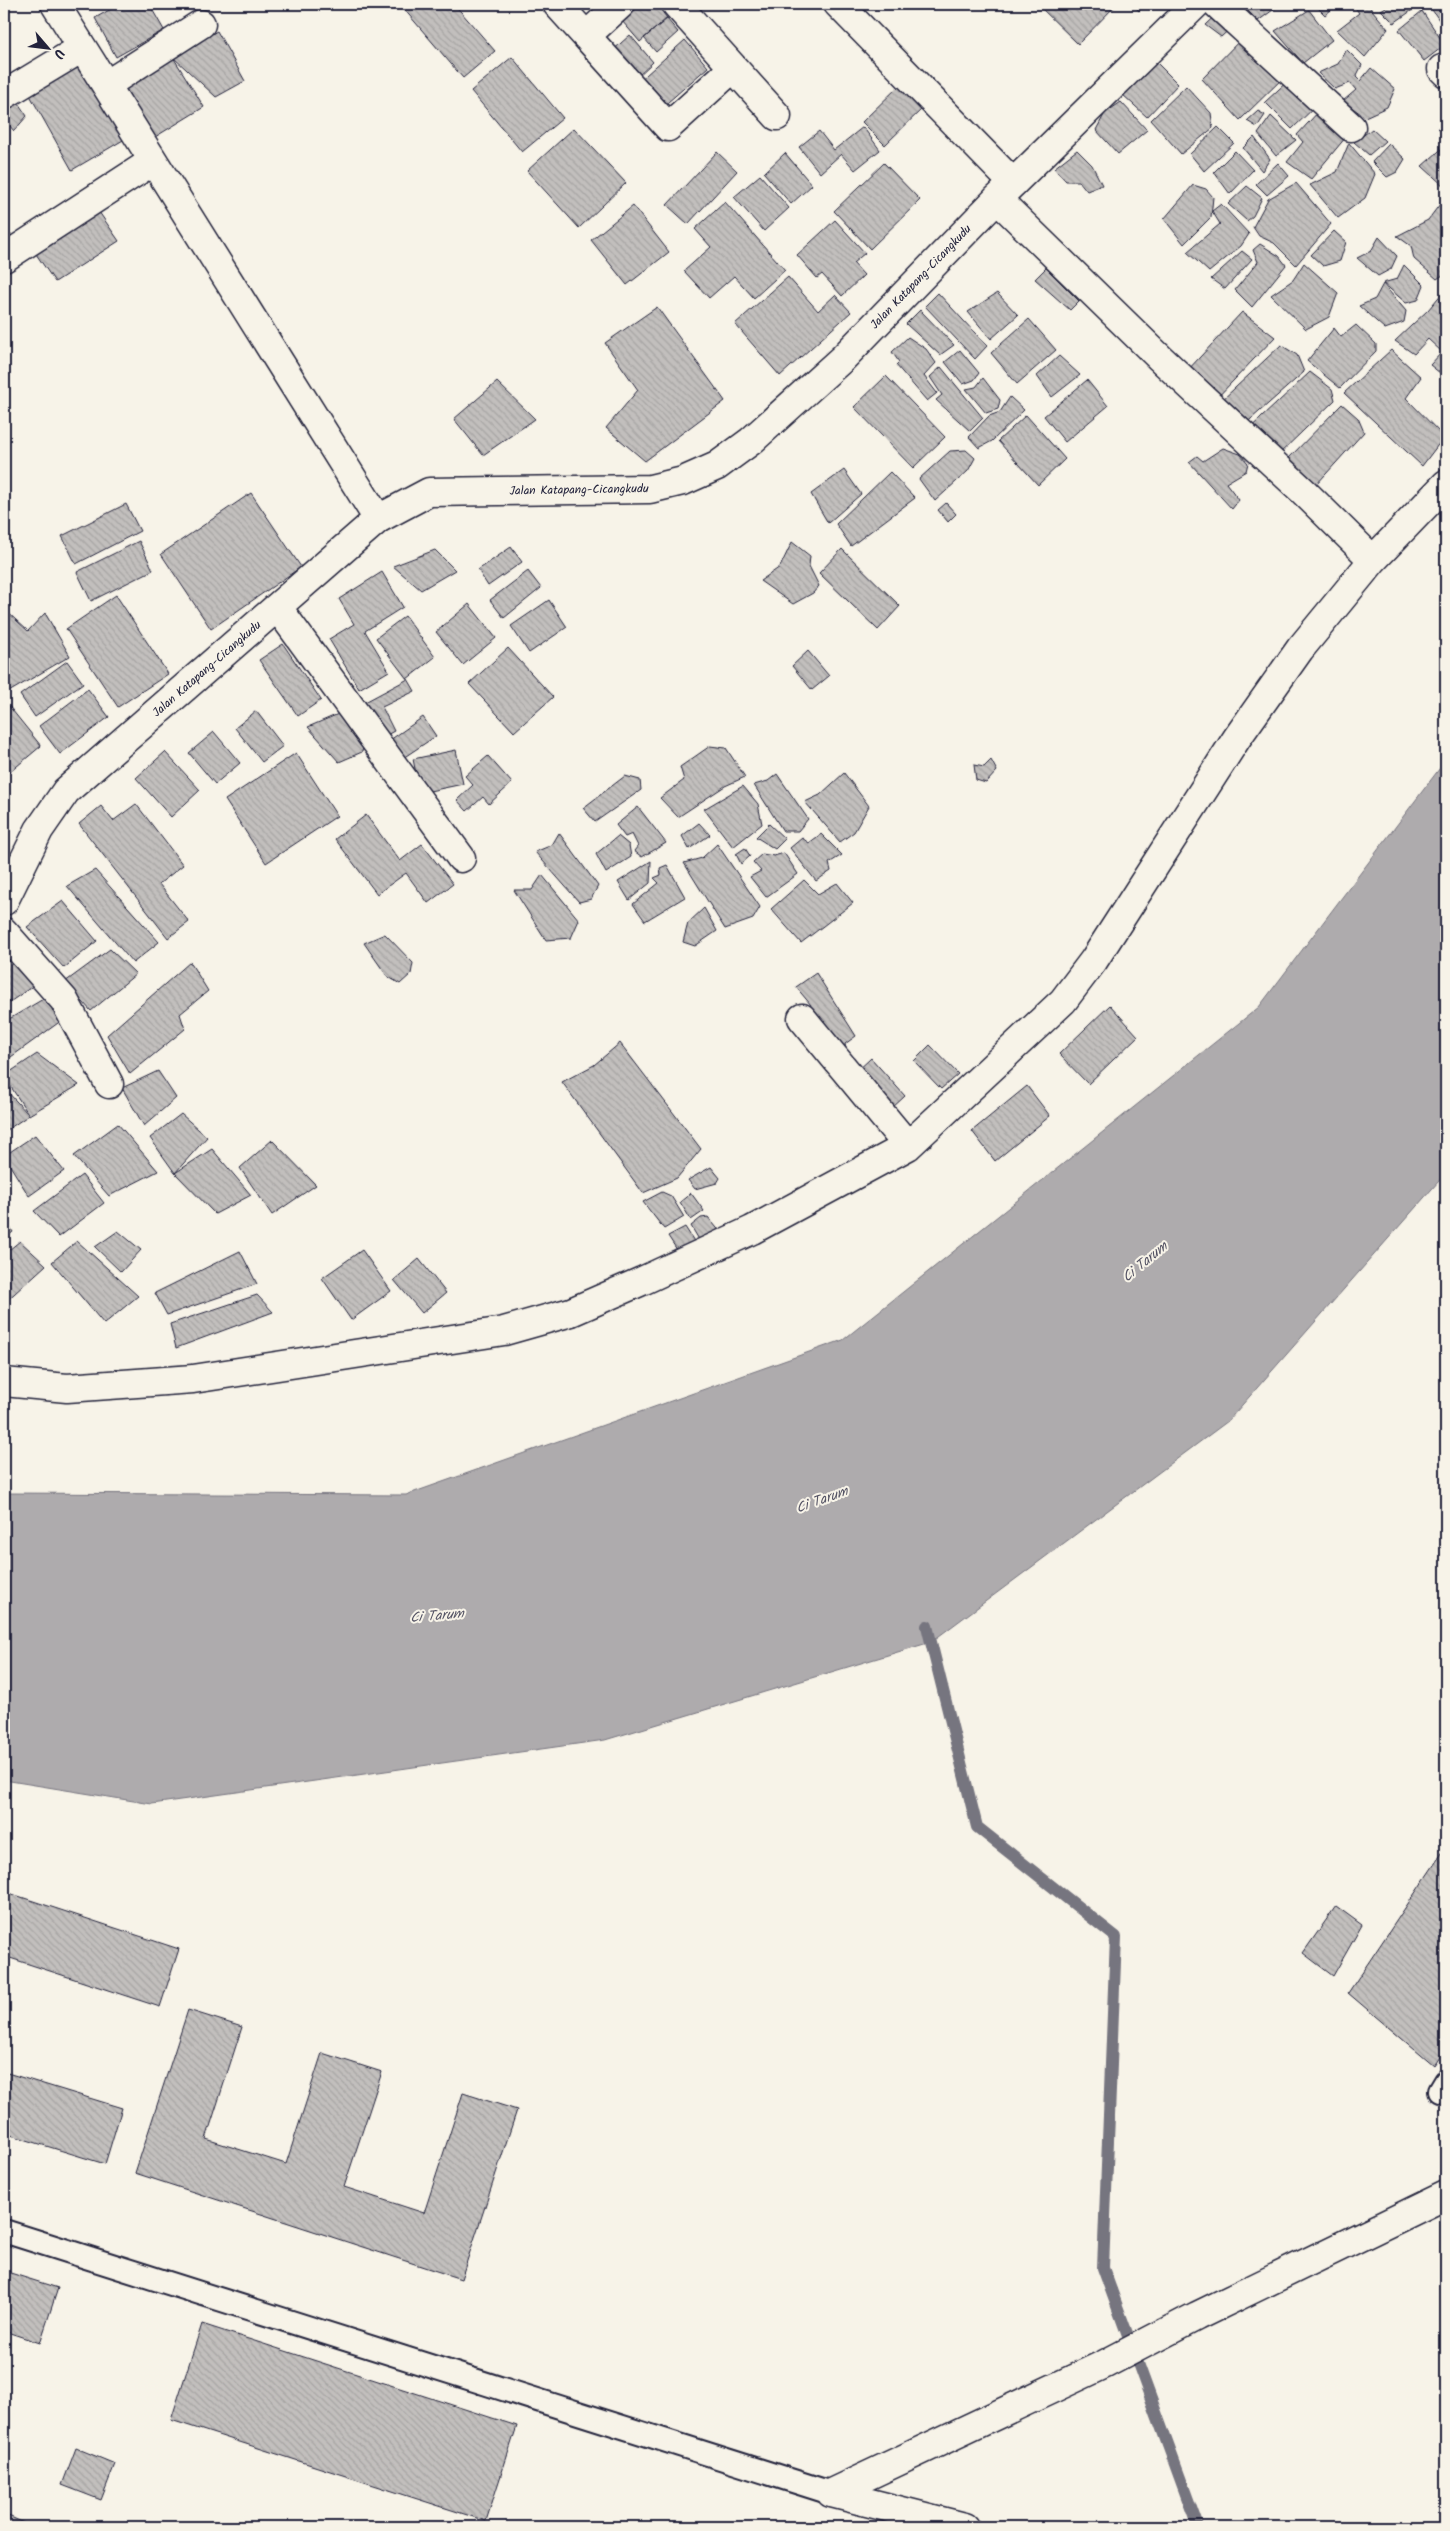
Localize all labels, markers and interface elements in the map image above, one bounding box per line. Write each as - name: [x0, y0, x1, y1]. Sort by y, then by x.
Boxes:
- north arrow: [22, 22, 72, 72]
- text: U: [47, 45, 70, 63]
- street label: Jalan Katapang-Cicangkudu: [866, 220, 976, 334]
- street label: Jalan Katapang-Cicangkudu: [509, 479, 649, 501]
- street label: Jalan Katapang-Cicangkudu: [148, 616, 266, 722]
- water label: Ci Tarum: [1117, 1235, 1174, 1288]
- water label: Ci Tarum: [793, 1480, 853, 1520]
- water label: Ci Tarum: [409, 1603, 467, 1629]

